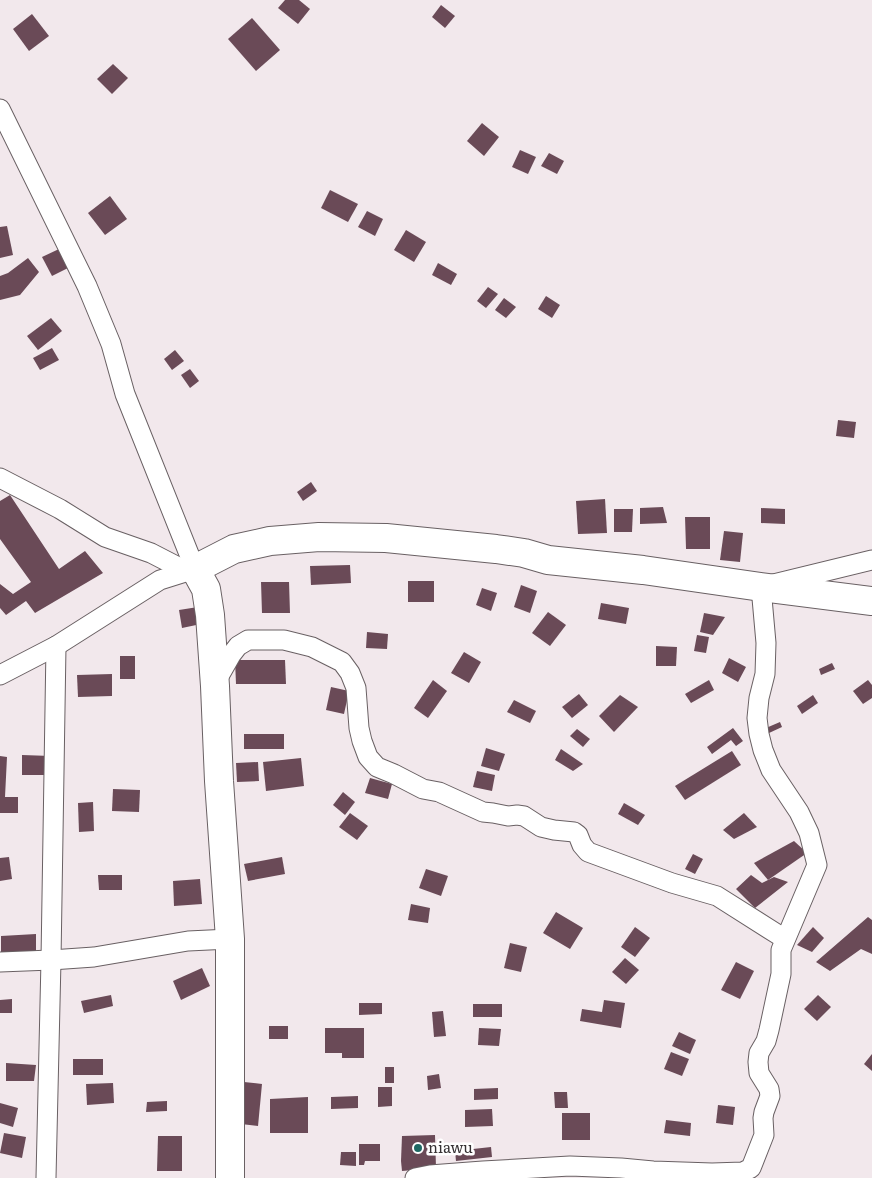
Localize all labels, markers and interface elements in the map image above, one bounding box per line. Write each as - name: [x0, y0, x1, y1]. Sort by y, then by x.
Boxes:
- place label: niawu: [428, 1135, 473, 1158]
- marker: niawu: [412, 1142, 424, 1154]

